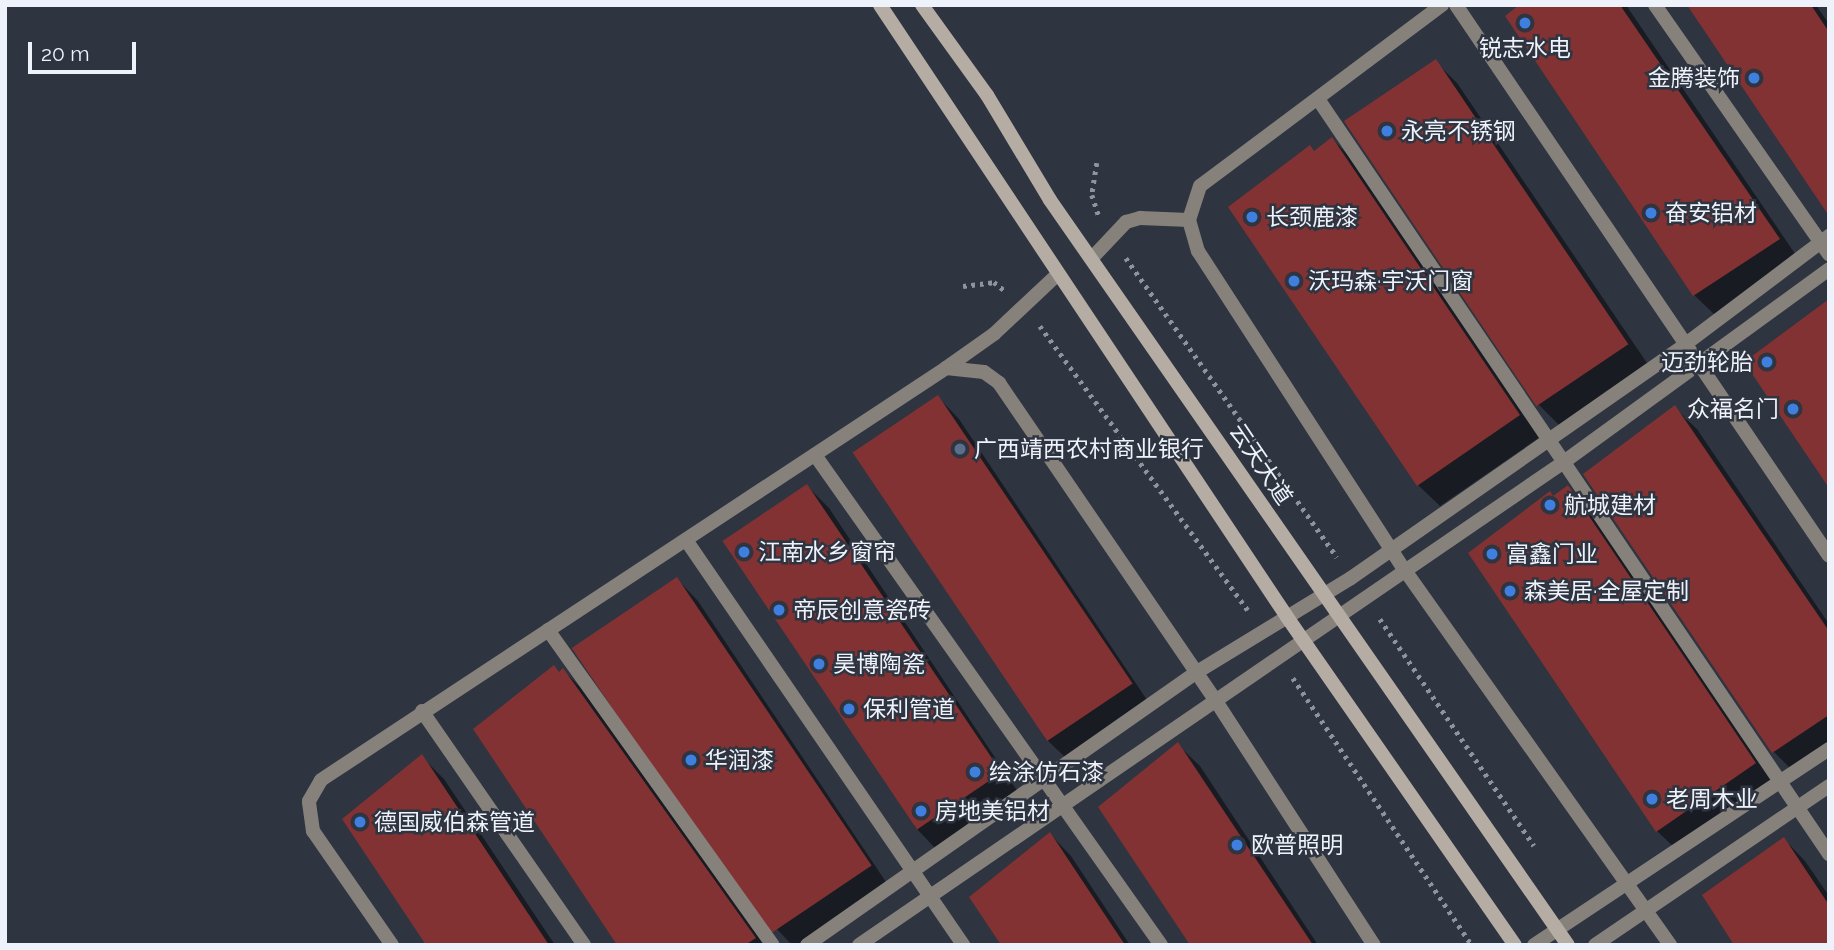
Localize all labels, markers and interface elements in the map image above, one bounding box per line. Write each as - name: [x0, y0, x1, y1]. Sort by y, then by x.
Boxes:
- marker: 锐志水电: [1517, 15, 1533, 31]
- scale bar: [32, 28, 140, 72]
- place label: 锐志水电: [1479, 34, 1571, 62]
- text: 20 m: [41, 41, 89, 66]
- place label: 金腾装饰: [1648, 64, 1740, 92]
- marker: 金腾装饰: [1746, 70, 1762, 86]
- place label: 永亮不锈钢: [1401, 117, 1516, 145]
- marker: 永亮不锈钢: [1379, 123, 1395, 139]
- place label: 奋安铝材: [1665, 199, 1757, 227]
- place label: 长颈鹿漆: [1266, 203, 1358, 231]
- marker: 奋安铝材: [1643, 205, 1659, 221]
- marker: 长颈鹿漆: [1244, 209, 1260, 225]
- place label: 沃玛森·宇沃门窗: [1308, 267, 1473, 295]
- marker: 沃玛森·宇沃门窗: [1286, 273, 1302, 289]
- place label: 迈劲轮胎: [1661, 348, 1753, 376]
- marker: 迈劲轮胎: [1759, 354, 1775, 370]
- place label: 众福名门: [1687, 395, 1779, 423]
- marker: 众福名门: [1785, 401, 1801, 417]
- street label: 云天大道: [1224, 418, 1298, 510]
- place label: 广西靖西农村商业银行: [974, 435, 1204, 463]
- marker: 广西靖西农村商业银行: [952, 441, 968, 457]
- place label: 航城建材: [1564, 491, 1656, 519]
- marker: 航城建材: [1542, 497, 1558, 513]
- place label: 江南水乡窗帘: [758, 538, 896, 566]
- place label: 富鑫门业: [1506, 540, 1598, 568]
- marker: 江南水乡窗帘: [736, 544, 752, 560]
- marker: 富鑫门业: [1484, 546, 1500, 562]
- place label: 森美居·全屋定制: [1524, 577, 1689, 605]
- marker: 森美居·全屋定制: [1502, 583, 1518, 599]
- place label: 帝辰创意瓷砖: [793, 596, 931, 624]
- marker: 帝辰创意瓷砖: [771, 602, 787, 618]
- place label: 昊博陶瓷: [833, 650, 925, 678]
- marker: 昊博陶瓷: [811, 656, 827, 672]
- place label: 保利管道: [863, 695, 955, 723]
- marker: 保利管道: [841, 701, 857, 717]
- place label: 华润漆: [705, 746, 774, 774]
- marker: 华润漆: [683, 752, 699, 768]
- place label: 绘涂仿石漆: [989, 758, 1104, 786]
- marker: 绘涂仿石漆: [967, 764, 983, 780]
- place label: 老周木业: [1666, 785, 1758, 813]
- marker: 老周木业: [1644, 791, 1660, 807]
- place label: 房地美铝材: [935, 797, 1050, 825]
- marker: 房地美铝材: [913, 803, 929, 819]
- place label: 德国威伯森管道: [374, 808, 535, 836]
- marker: 德国威伯森管道: [352, 814, 368, 830]
- place label: 欧普照明: [1251, 831, 1343, 859]
- marker: 欧普照明: [1229, 837, 1245, 853]

